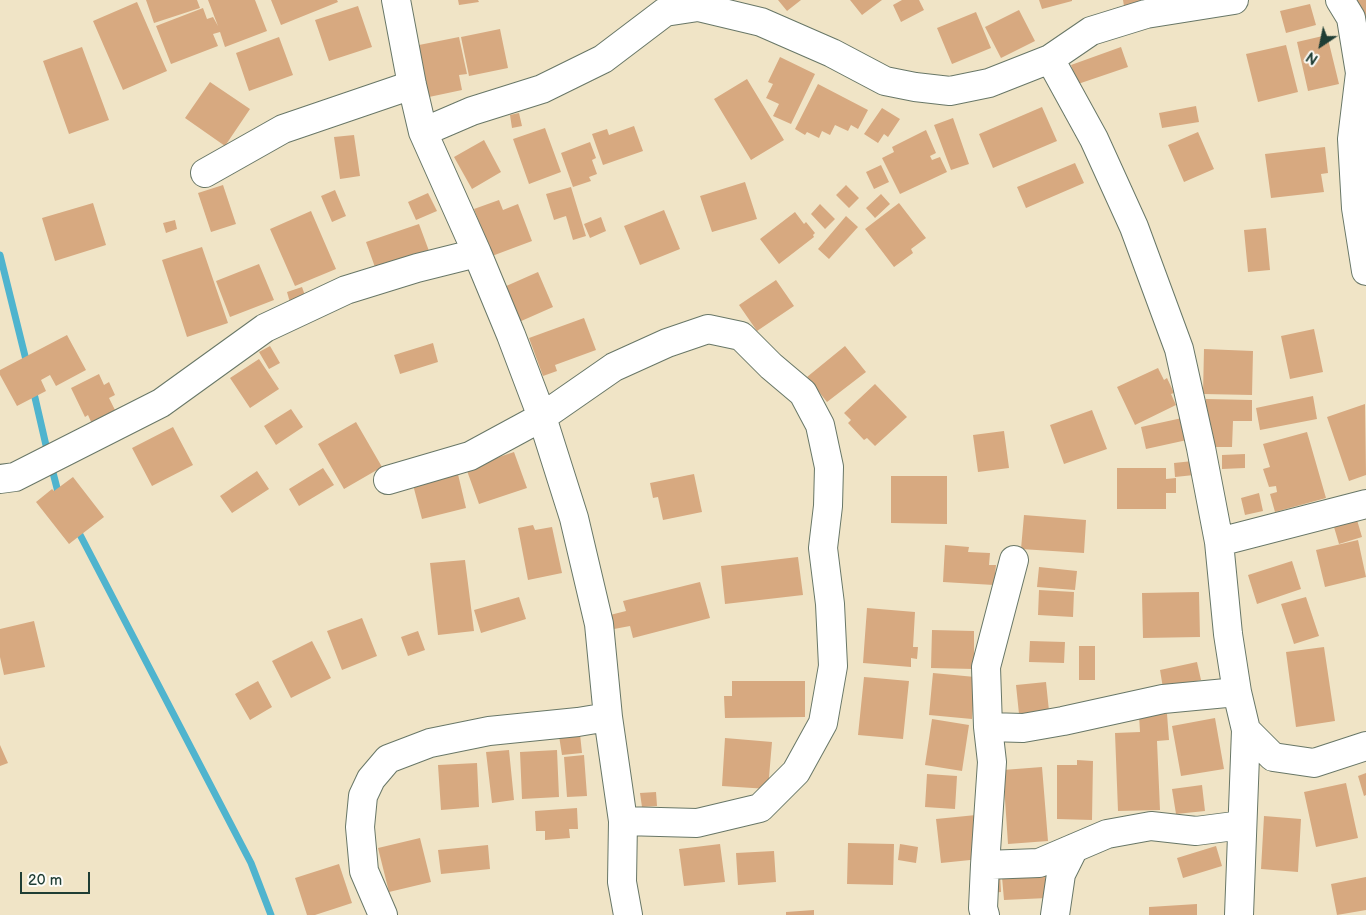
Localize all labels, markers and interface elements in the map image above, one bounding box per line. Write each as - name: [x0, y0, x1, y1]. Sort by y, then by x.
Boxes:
- north arrow: [1296, 20, 1346, 70]
- text: N: [1303, 48, 1321, 68]
- scale bar: [22, 862, 92, 894]
- text: 20 m: [28, 871, 62, 890]

